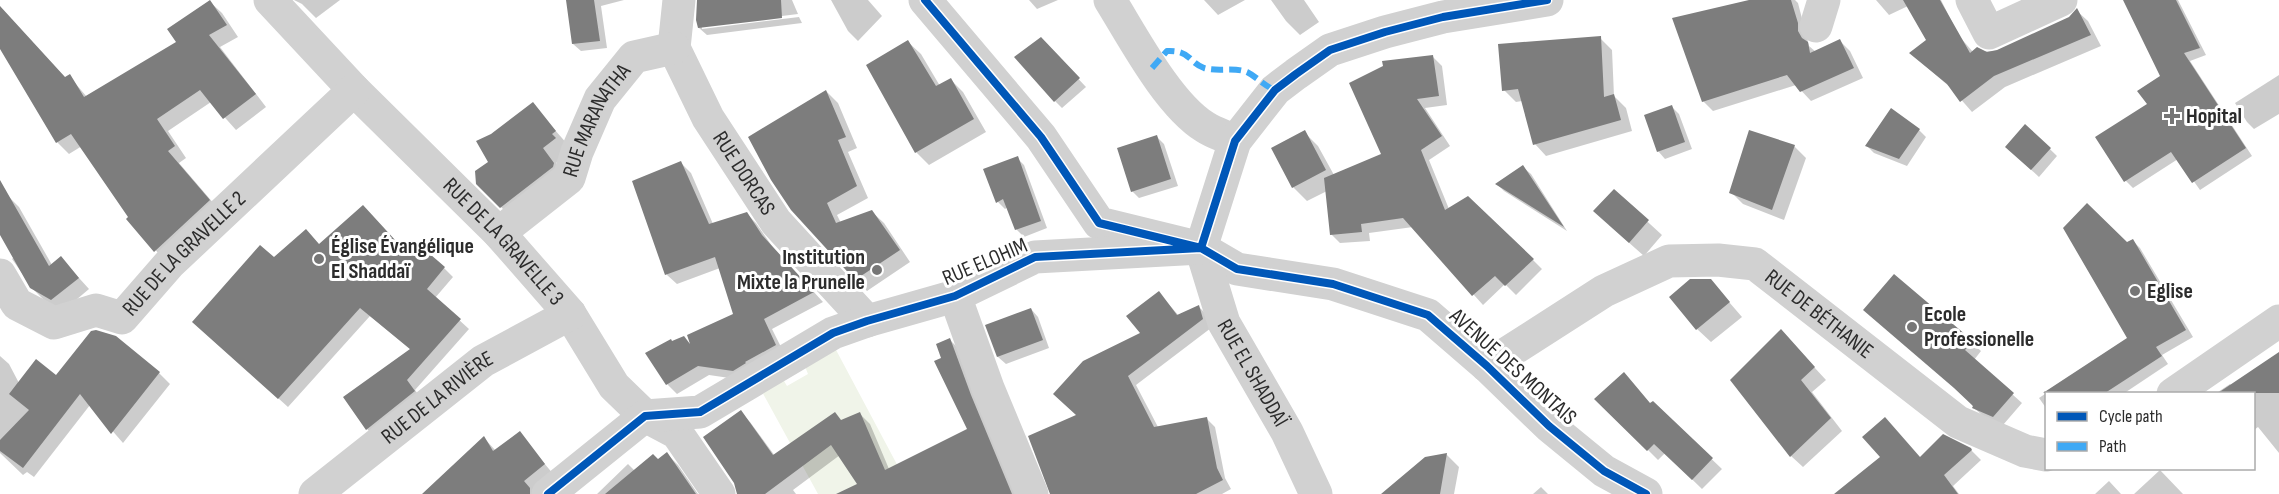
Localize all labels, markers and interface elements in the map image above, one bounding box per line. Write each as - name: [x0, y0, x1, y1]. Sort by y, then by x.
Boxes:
- street label: RUE MARANATHA: [557, 58, 637, 180]
- place label: Hopital: [2186, 103, 2242, 130]
- marker: Hopital: [2163, 107, 2181, 125]
- street label: RUE DORCAS: [707, 126, 781, 220]
- street label: RUE DE LA GRAVELLE 3: [437, 172, 570, 311]
- street label: RUE DE LA GRAVELLE 2: [117, 185, 251, 321]
- street label: RUE ELOHIM: [938, 232, 1032, 292]
- place label: Église Évangélique El Shaddaï: [331, 233, 474, 285]
- place label: Institution Mixte la Prunelle: [737, 244, 865, 296]
- marker: Église Évangélique El Shaddaï: [312, 252, 326, 266]
- marker: Institution Mixte la Prunelle: [870, 263, 884, 277]
- street label: RUE DE BÉTHANIE: [1759, 263, 1879, 364]
- place label: Eglise: [2147, 278, 2193, 305]
- marker: Eglise: [2128, 284, 2142, 298]
- place label: Ecole Professionelle: [1924, 301, 2034, 353]
- street label: AVENUE DES MONTAIS: [1443, 302, 1582, 431]
- street label: RUE EL SHADDAÏ: [1211, 314, 1295, 432]
- marker: Ecole Professionelle: [1905, 320, 1919, 334]
- street label: RUE DE LA RIVIÈRE: [376, 345, 498, 450]
- legend: [2045, 392, 2255, 470]
- text: Cycle path: [2099, 406, 2163, 427]
- text: Path: [2099, 436, 2127, 457]

